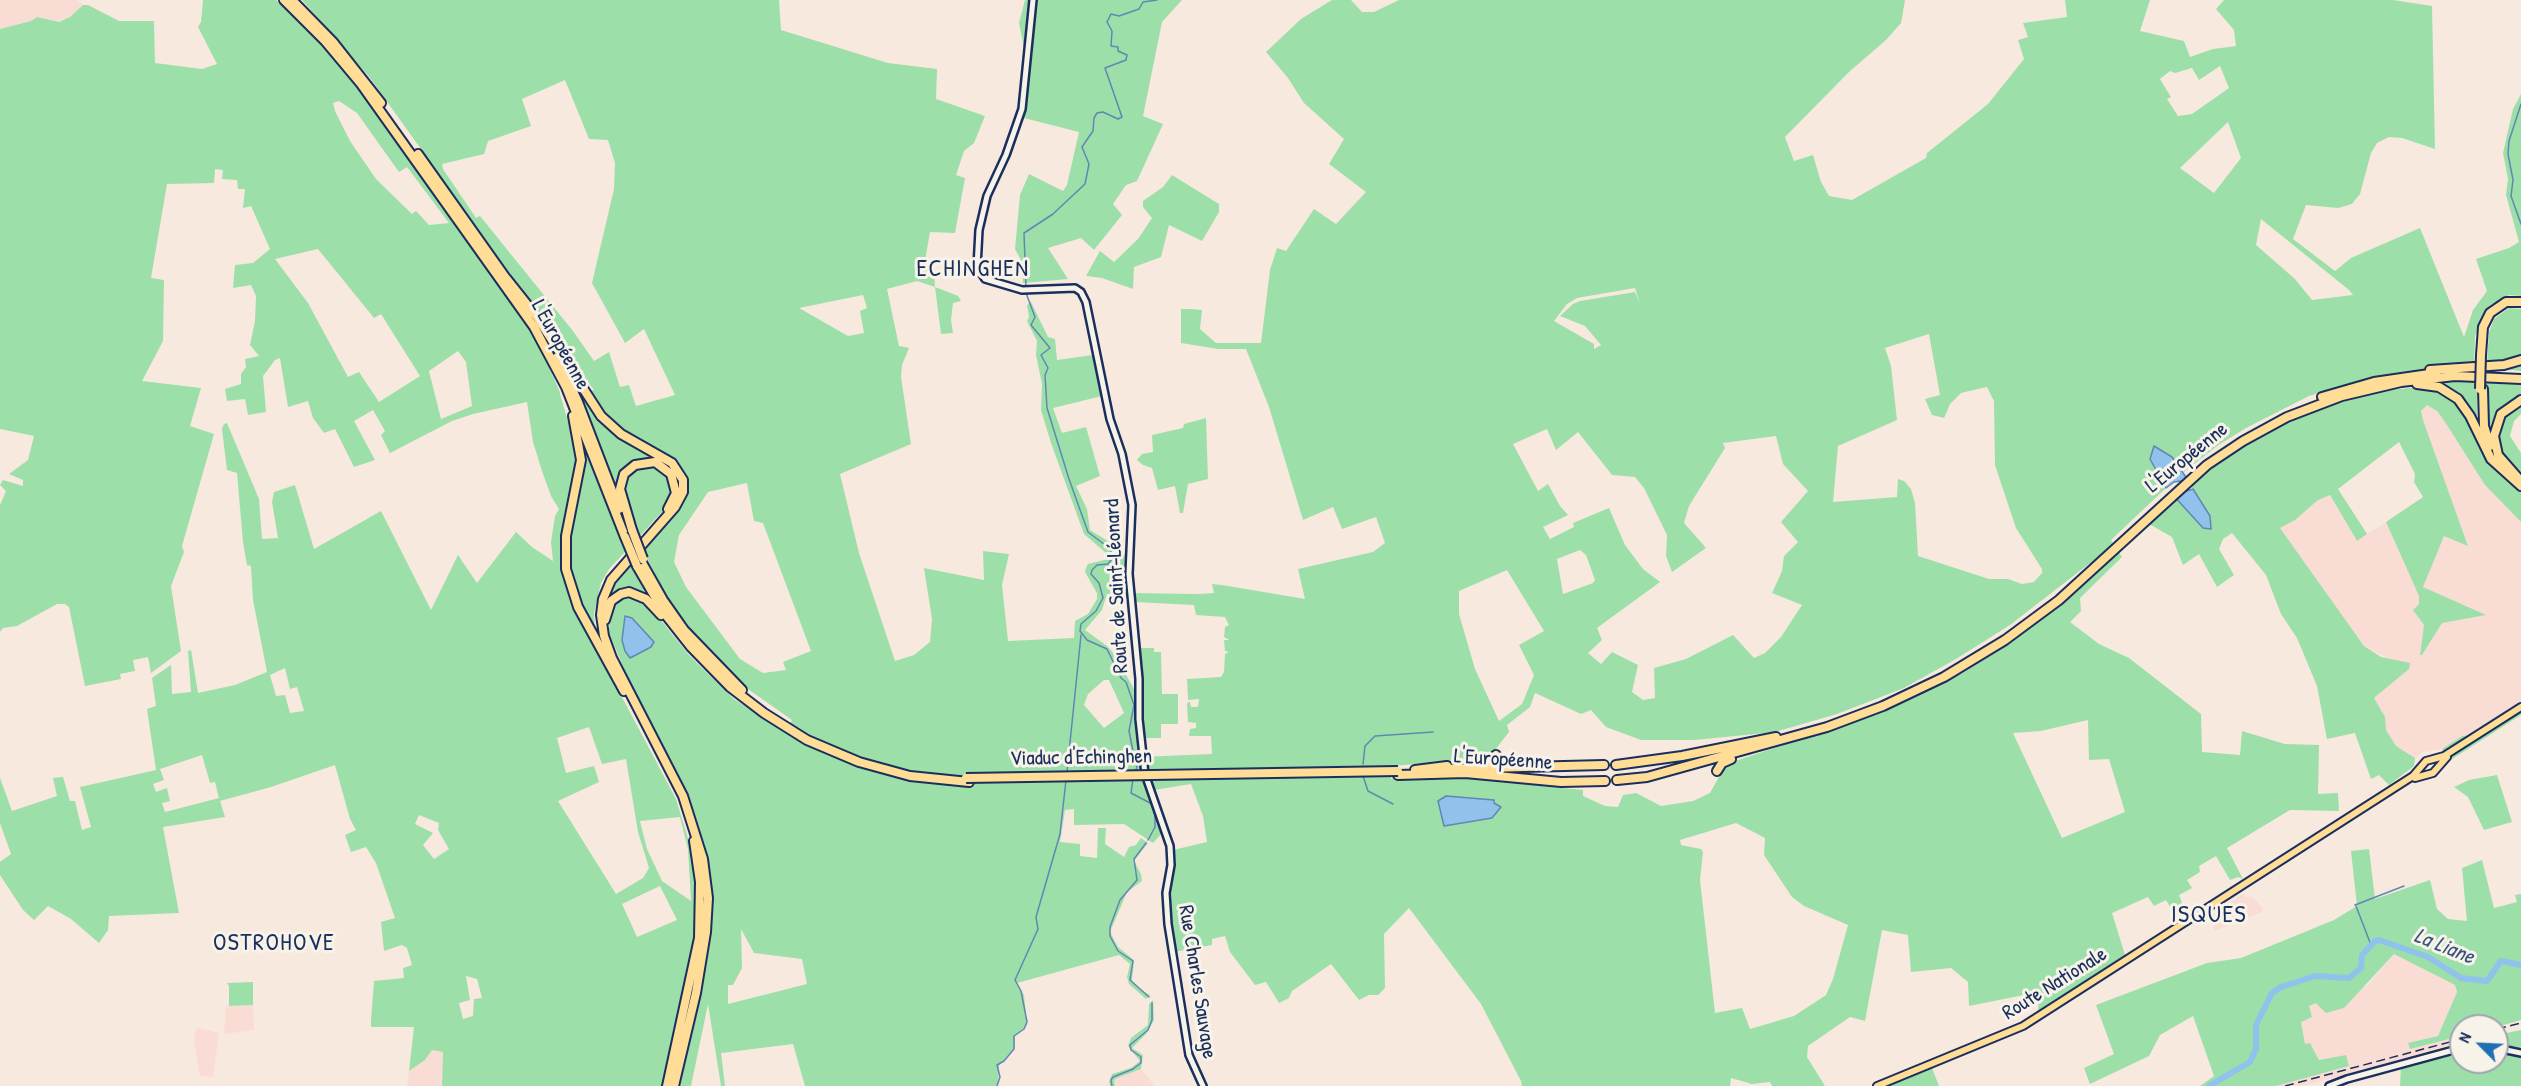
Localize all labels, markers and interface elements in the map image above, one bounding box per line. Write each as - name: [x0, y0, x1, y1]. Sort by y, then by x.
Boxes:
- district label: ECHINGHEN: [916, 256, 1030, 284]
- street label: L'Européenne: [525, 296, 595, 394]
- street label: L'Européenne: [2141, 417, 2233, 499]
- street label: Route de Saint-Léonard: [1100, 498, 1134, 674]
- street label: Viaduc d'Echinghen: [1010, 744, 1152, 772]
- street label: L'Européenne: [1453, 744, 1553, 776]
- district label: ISQUES: [2171, 902, 2247, 930]
- street label: Rue Charles Sauvage: [1172, 903, 1222, 1061]
- water label: La Liane: [2410, 923, 2478, 971]
- district label: OSTROHOVE: [213, 930, 335, 958]
- street label: Route Nationale: [1998, 942, 2112, 1026]
- north arrow: [2449, 1014, 2509, 1074]
- text: N: [2453, 1029, 2476, 1046]

